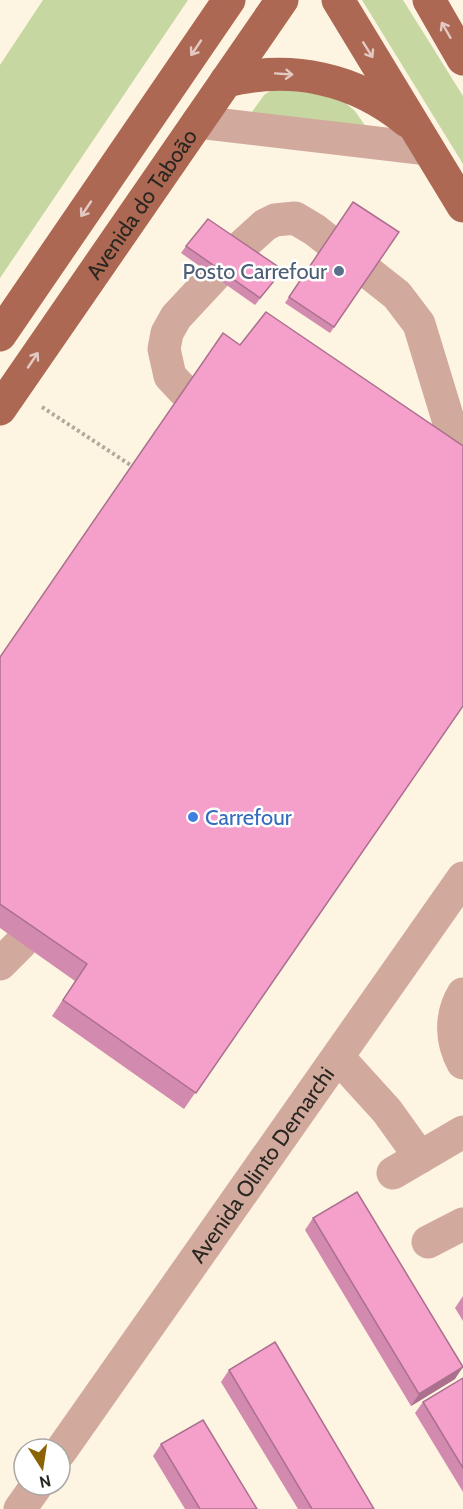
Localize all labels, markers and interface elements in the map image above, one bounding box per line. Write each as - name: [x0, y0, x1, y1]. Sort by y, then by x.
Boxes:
- one-way arrow: [440, 22, 452, 39]
- one-way arrow: [190, 40, 202, 56]
- one-way arrow: [363, 41, 375, 58]
- one-way arrow: [274, 69, 293, 80]
- street label: Avenida do Taboão: [80, 124, 203, 284]
- one-way arrow: [80, 201, 92, 217]
- place label: Posto Carrefour: [182, 258, 327, 285]
- marker: Posto Carrefour: [332, 264, 346, 278]
- one-way arrow: [27, 353, 39, 369]
- place label: Carrefour: [205, 804, 292, 831]
- marker: Carrefour: [186, 810, 200, 824]
- street label: Avenida Olinto Demarchi: [184, 1062, 340, 1268]
- north arrow: [12, 1437, 72, 1497]
- text: N: [38, 1471, 53, 1492]

